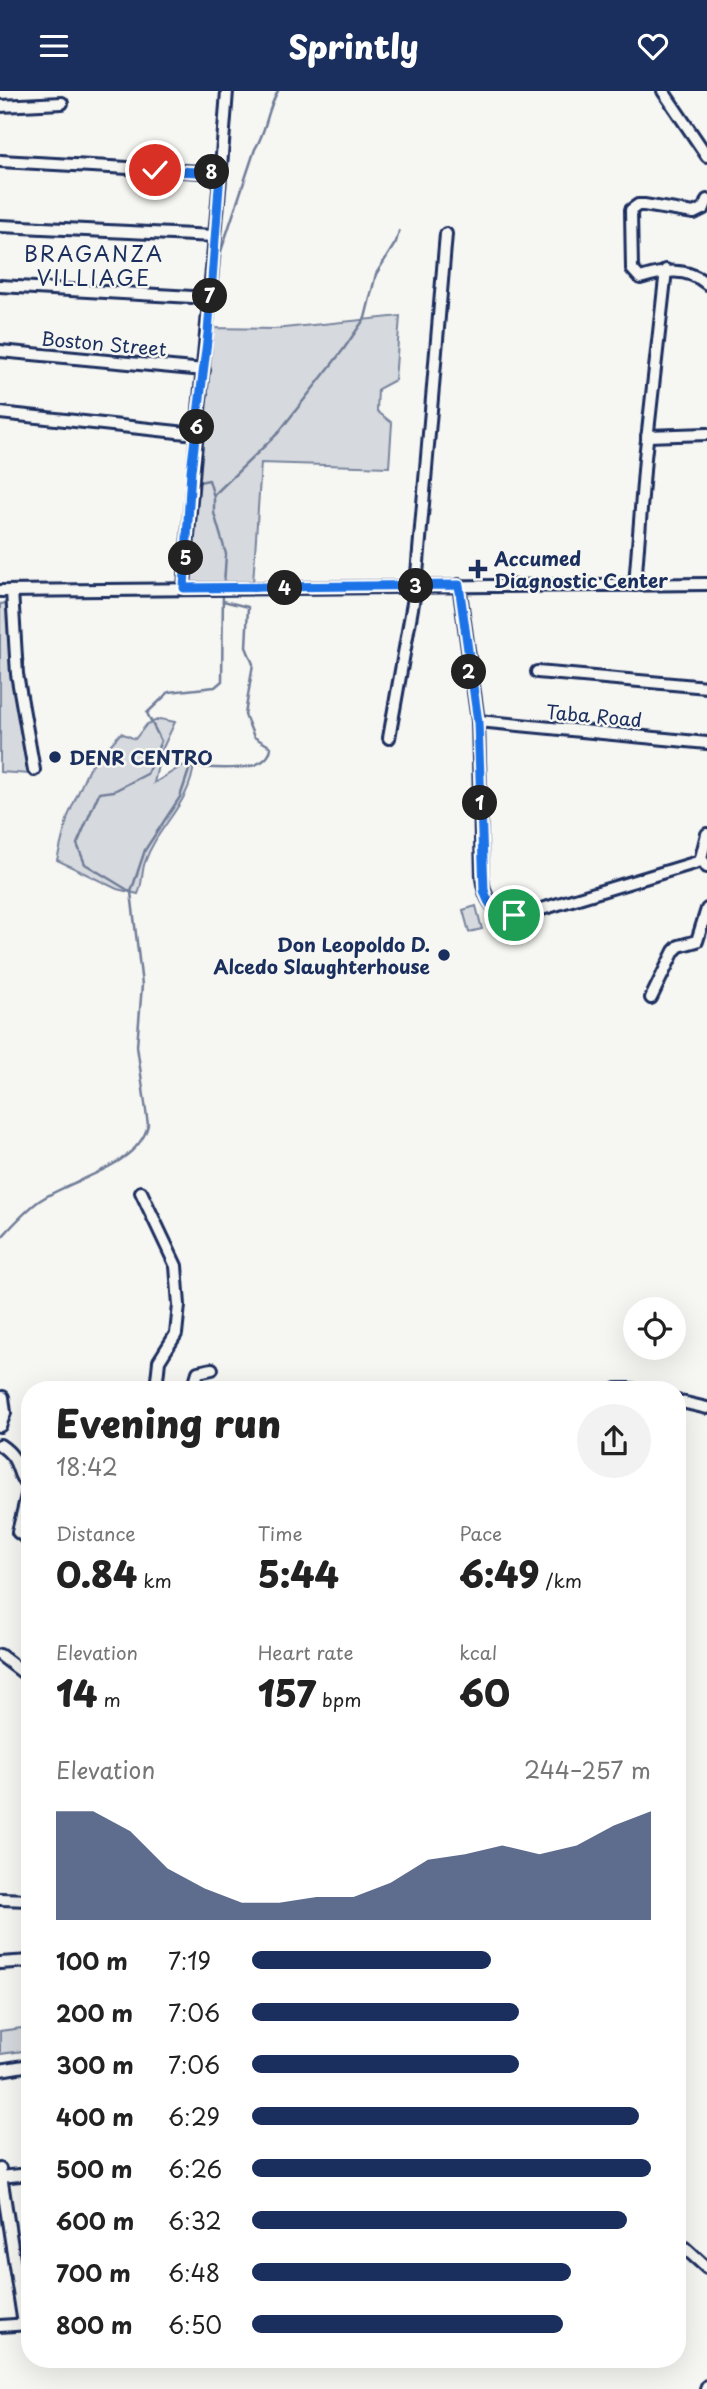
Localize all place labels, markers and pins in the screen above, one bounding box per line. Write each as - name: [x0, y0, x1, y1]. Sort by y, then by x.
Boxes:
- pin: [125, 140, 185, 200]
- pin: 8: [194, 155, 230, 189]
- pin: 7: [192, 279, 228, 313]
- pin: 6: [180, 409, 214, 445]
- pin: 5: [168, 540, 204, 575]
- place label: Accumed Diagnostic Center: [493, 544, 668, 594]
- marker: Accumed Diagnostic Center: [468, 559, 488, 579]
- pin: 3: [398, 568, 434, 603]
- pin: 4: [268, 571, 302, 605]
- pin: 2: [452, 655, 486, 689]
- place label: DENR CENTRO: [69, 743, 213, 771]
- marker: DENR CENTRO: [47, 749, 63, 765]
- pin: 1: [462, 785, 498, 821]
- pin: [484, 885, 544, 945]
- place label: Don Leopoldo D. Alcedo Slaughterhouse: [214, 930, 430, 980]
- marker: Don Leopoldo D. Alcedo Slaughterhouse: [436, 947, 452, 963]

